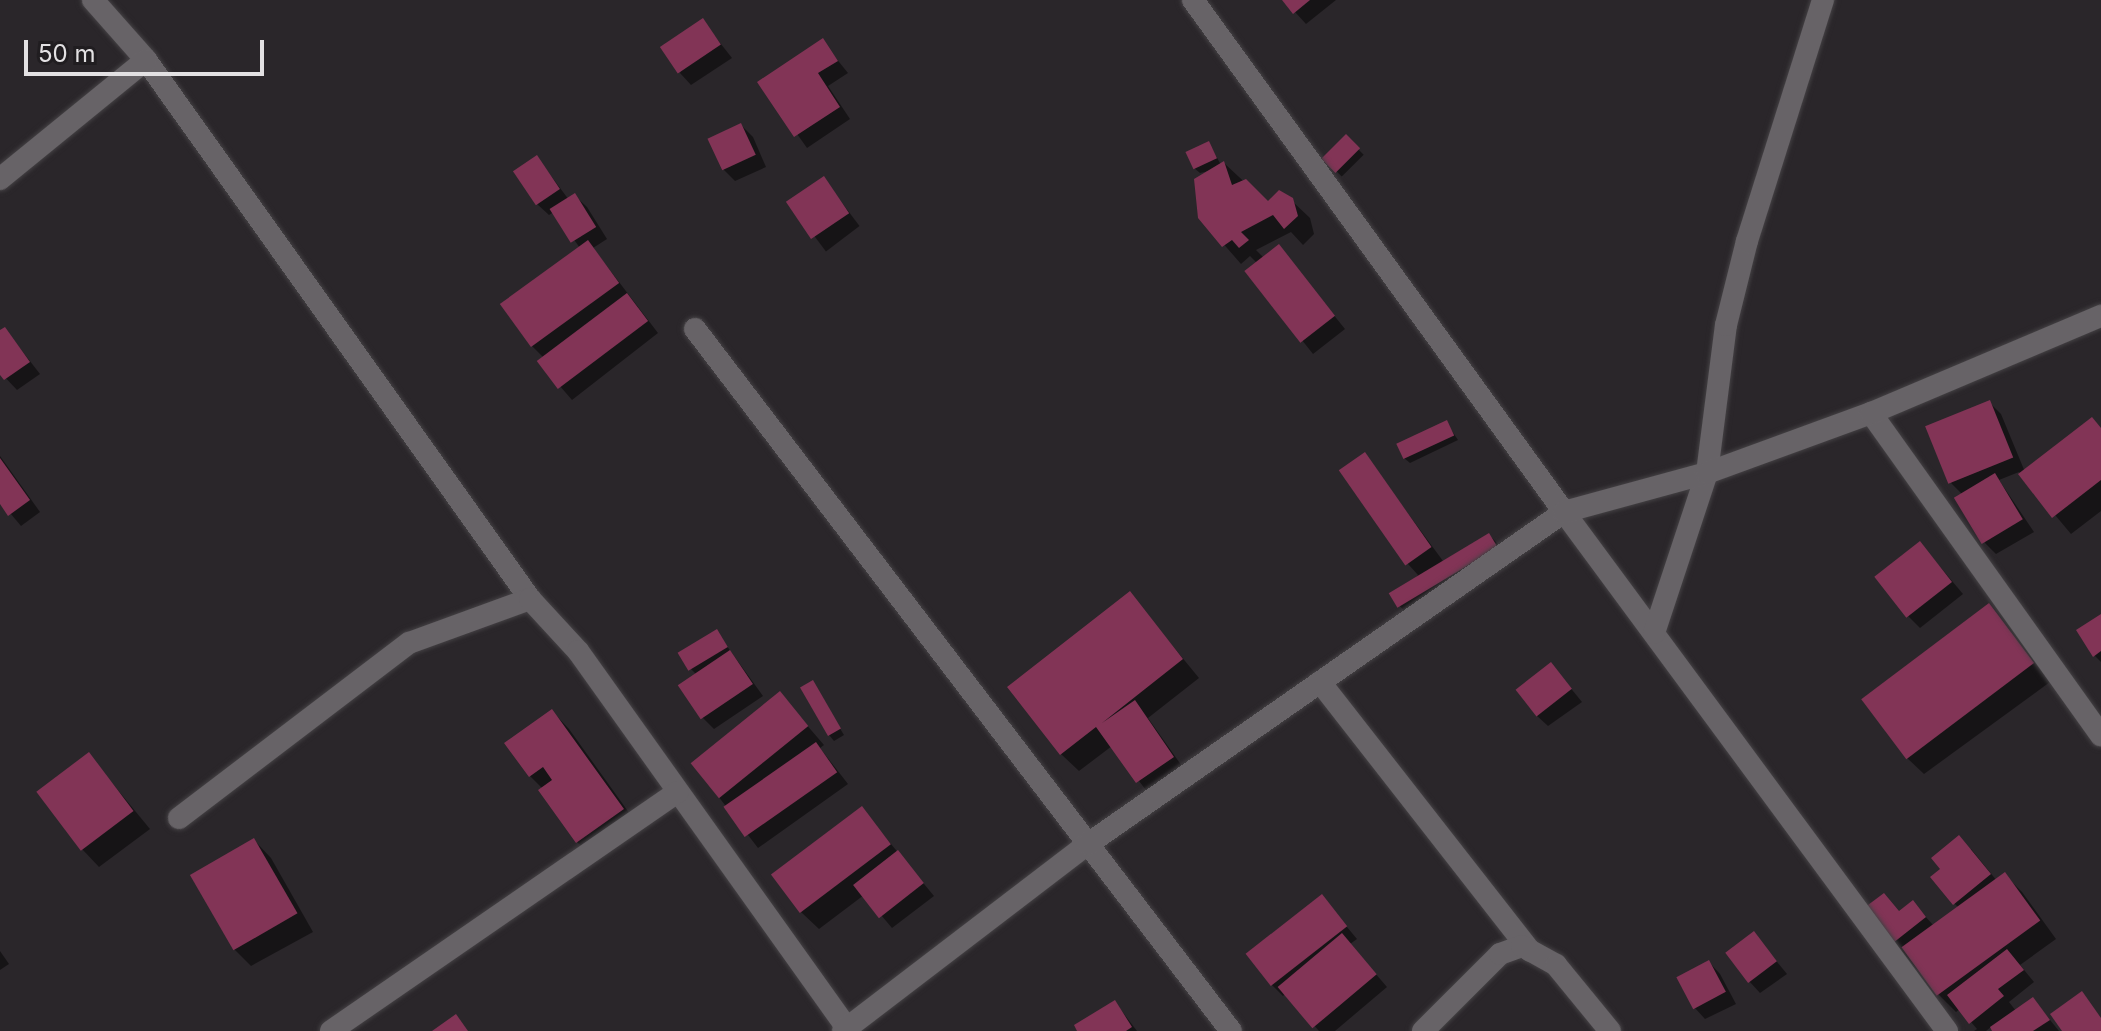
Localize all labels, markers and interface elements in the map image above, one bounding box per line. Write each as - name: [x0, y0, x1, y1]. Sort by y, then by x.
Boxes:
- scale bar: [28, 24, 268, 74]
- text: 50 m: [38, 39, 96, 68]

